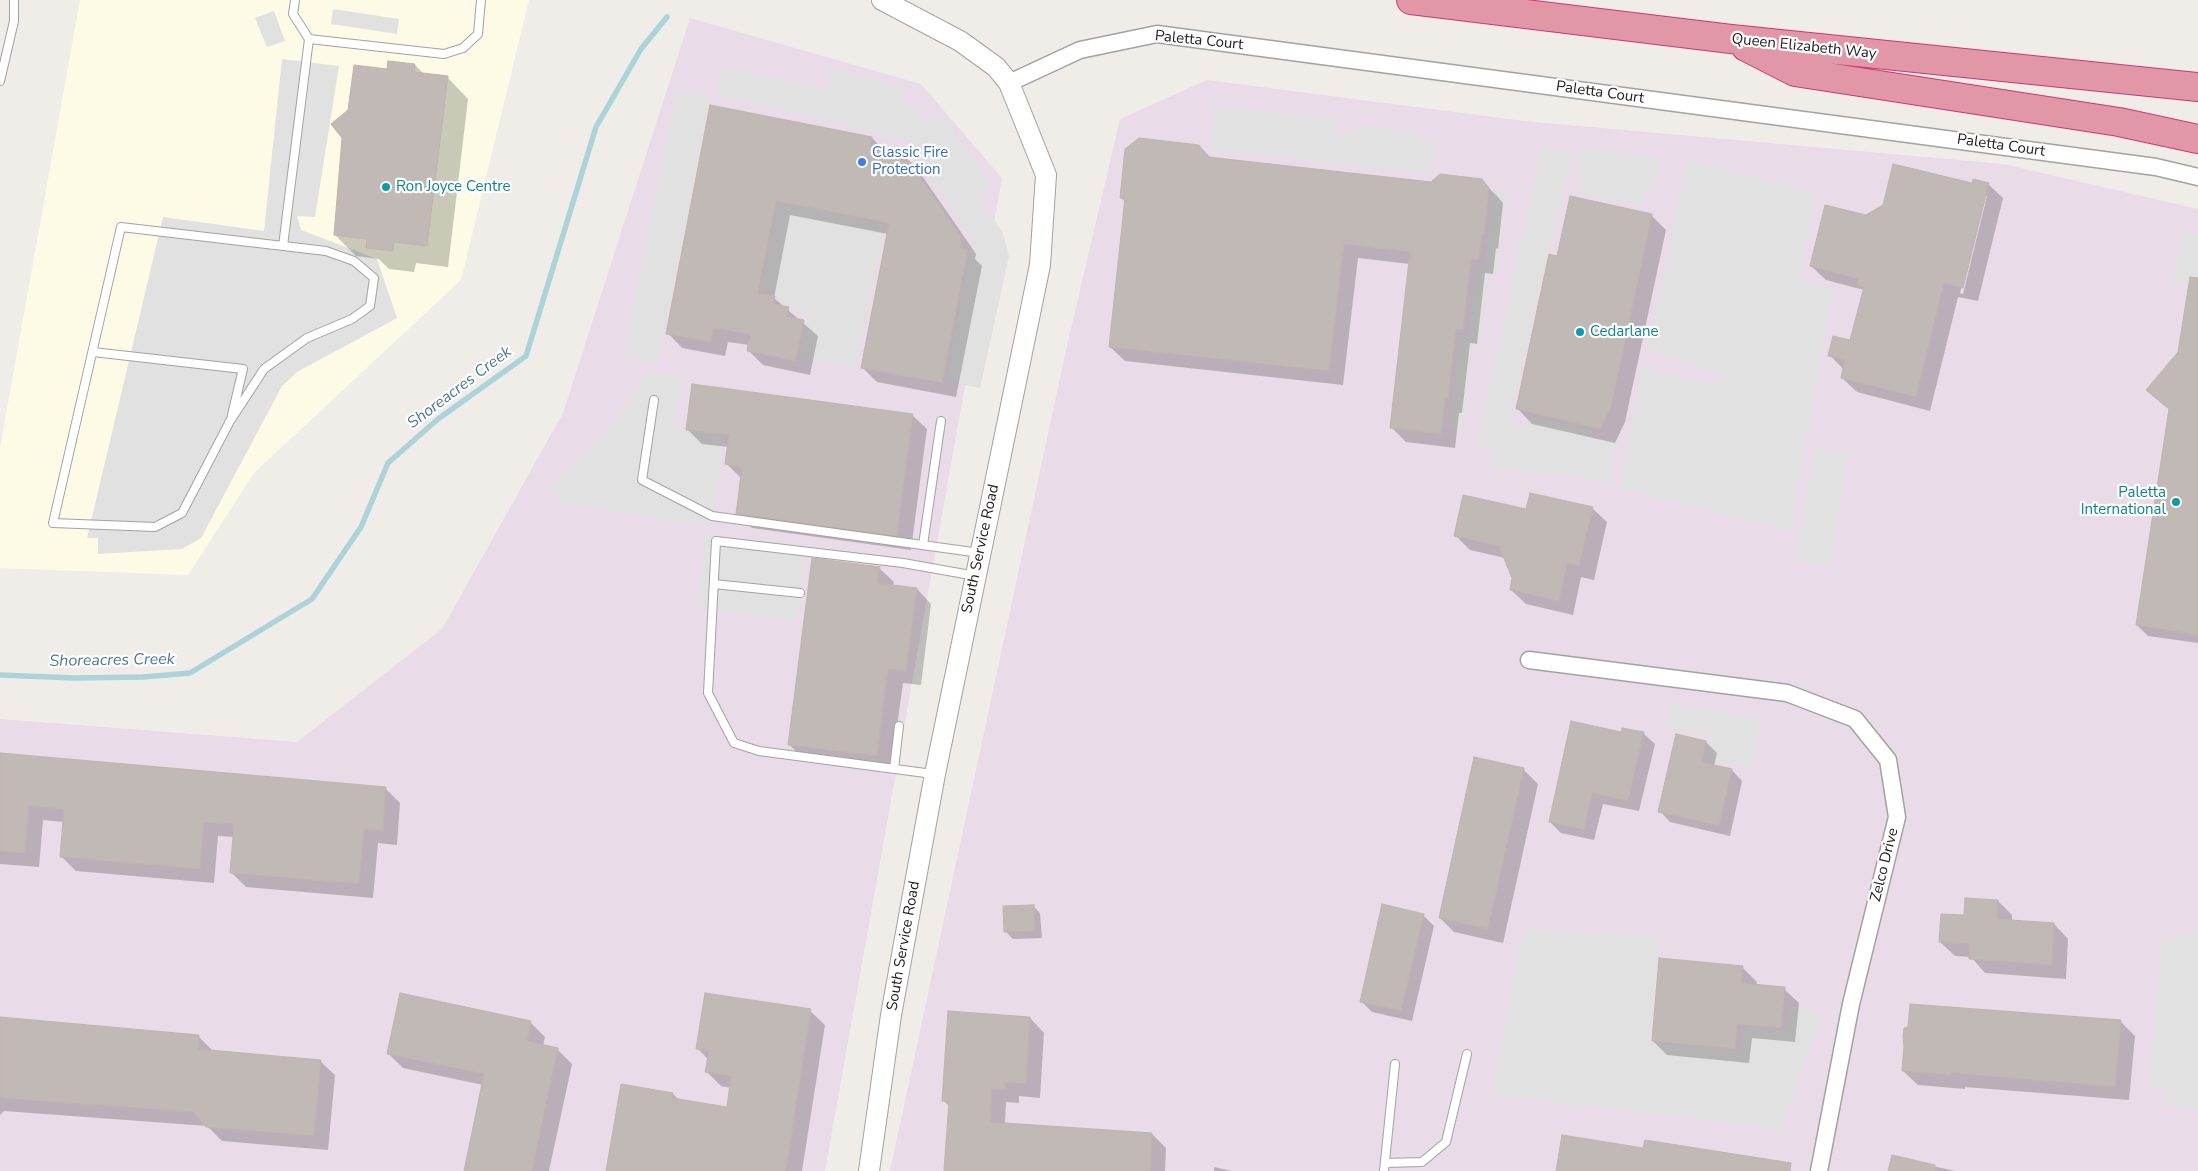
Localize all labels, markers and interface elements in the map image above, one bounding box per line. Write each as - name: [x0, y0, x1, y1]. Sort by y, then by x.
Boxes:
- street label: Paletta Court: [1154, 27, 1244, 55]
- street label: Queen Elizabeth Way: [1731, 30, 1877, 64]
- street label: Paletta Court: [1555, 78, 1645, 108]
- street label: Paletta Court: [1956, 131, 2046, 161]
- place label: Classic Fire Protection: [872, 144, 948, 179]
- marker: Classic Fire Protection: [856, 156, 868, 168]
- place label: Ron Joyce Centre: [396, 178, 510, 196]
- marker: Ron Joyce Centre: [380, 181, 392, 193]
- place label: Cedarlane: [1590, 323, 1659, 341]
- marker: Cedarlane: [1574, 326, 1586, 338]
- water label: Shoreacres Creek: [404, 343, 516, 433]
- street label: South Service Road: [959, 483, 1003, 615]
- place label: Paletta International: [2081, 484, 2166, 519]
- marker: Paletta International: [2170, 496, 2182, 508]
- water label: Shoreacres Creek: [49, 650, 175, 672]
- street label: Zelco Drive: [1867, 826, 1903, 904]
- street label: South Service Road: [884, 880, 924, 1012]

